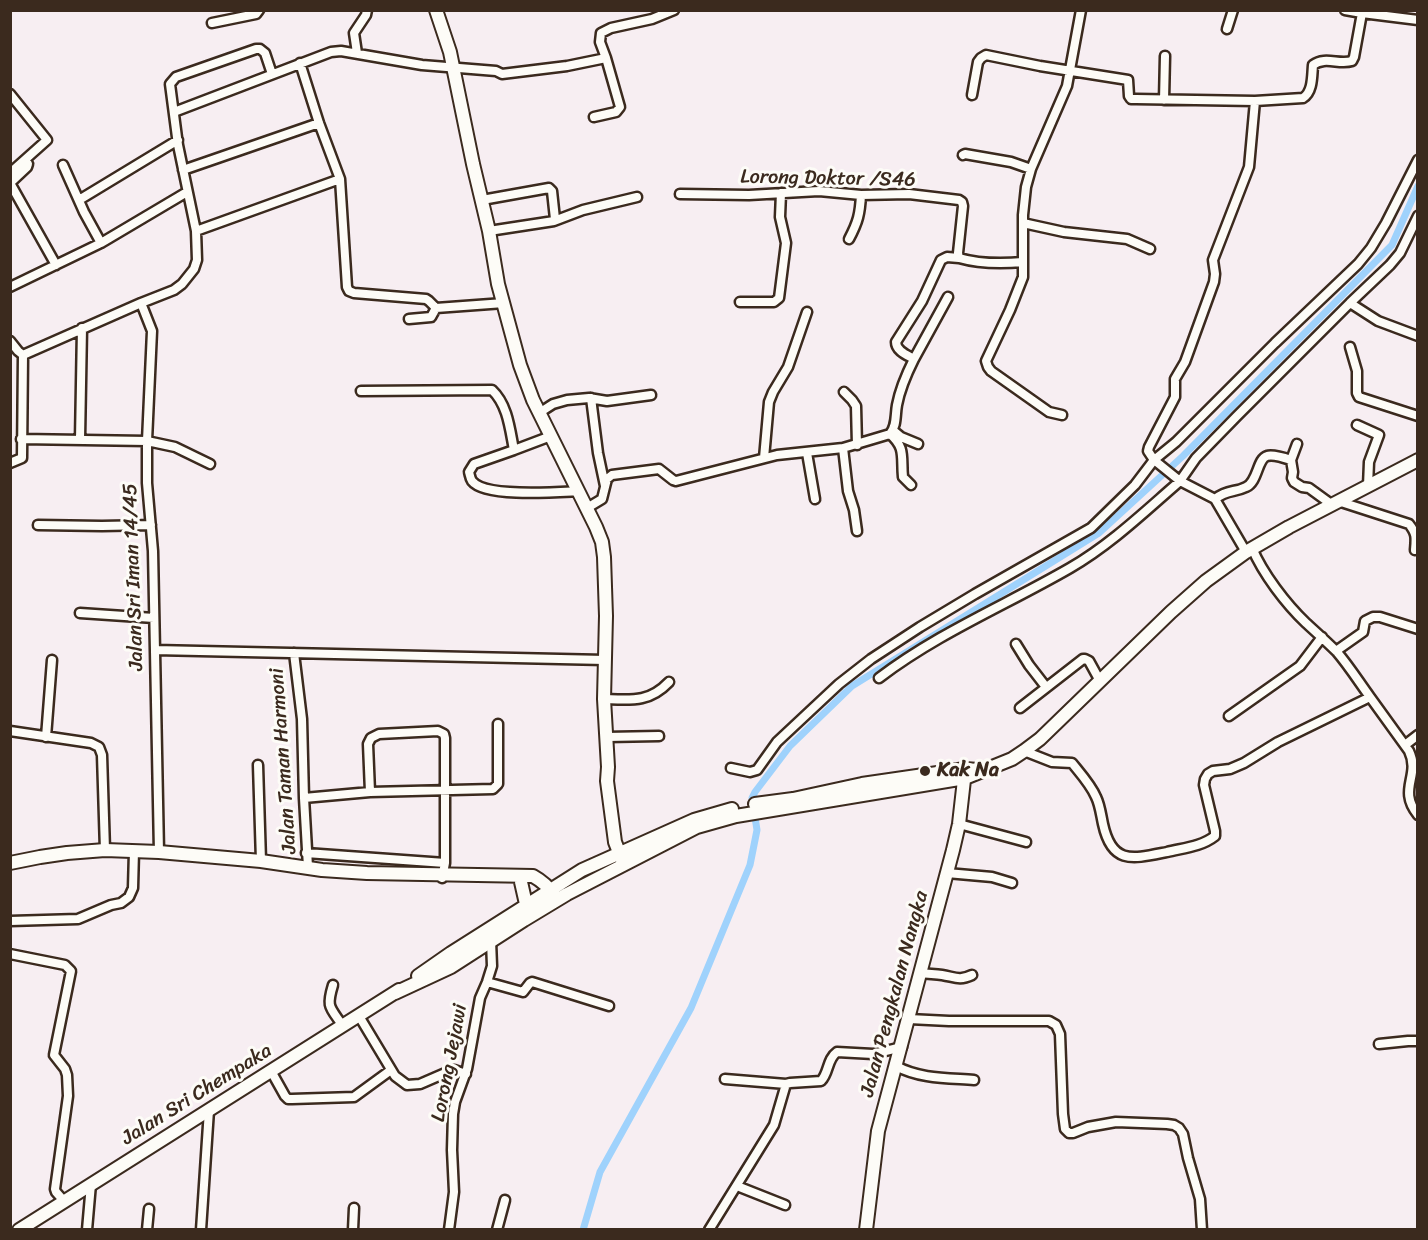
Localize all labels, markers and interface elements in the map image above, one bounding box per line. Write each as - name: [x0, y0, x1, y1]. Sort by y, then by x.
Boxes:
- street label: Lorong Doktor /S46: [740, 165, 916, 193]
- street label: Jalan Sri Iman 14/45: [119, 483, 149, 671]
- street label: Jalan Taman Harmoni: [266, 667, 302, 855]
- place label: Kak Na: [937, 759, 999, 783]
- marker: Kak Na: [918, 764, 932, 778]
- street label: Jalan Pengkalan Nangka: [856, 888, 934, 1100]
- street label: Lorong Jejawi: [427, 1002, 473, 1124]
- street label: Jalan Sri Chempaka: [118, 1039, 276, 1151]

